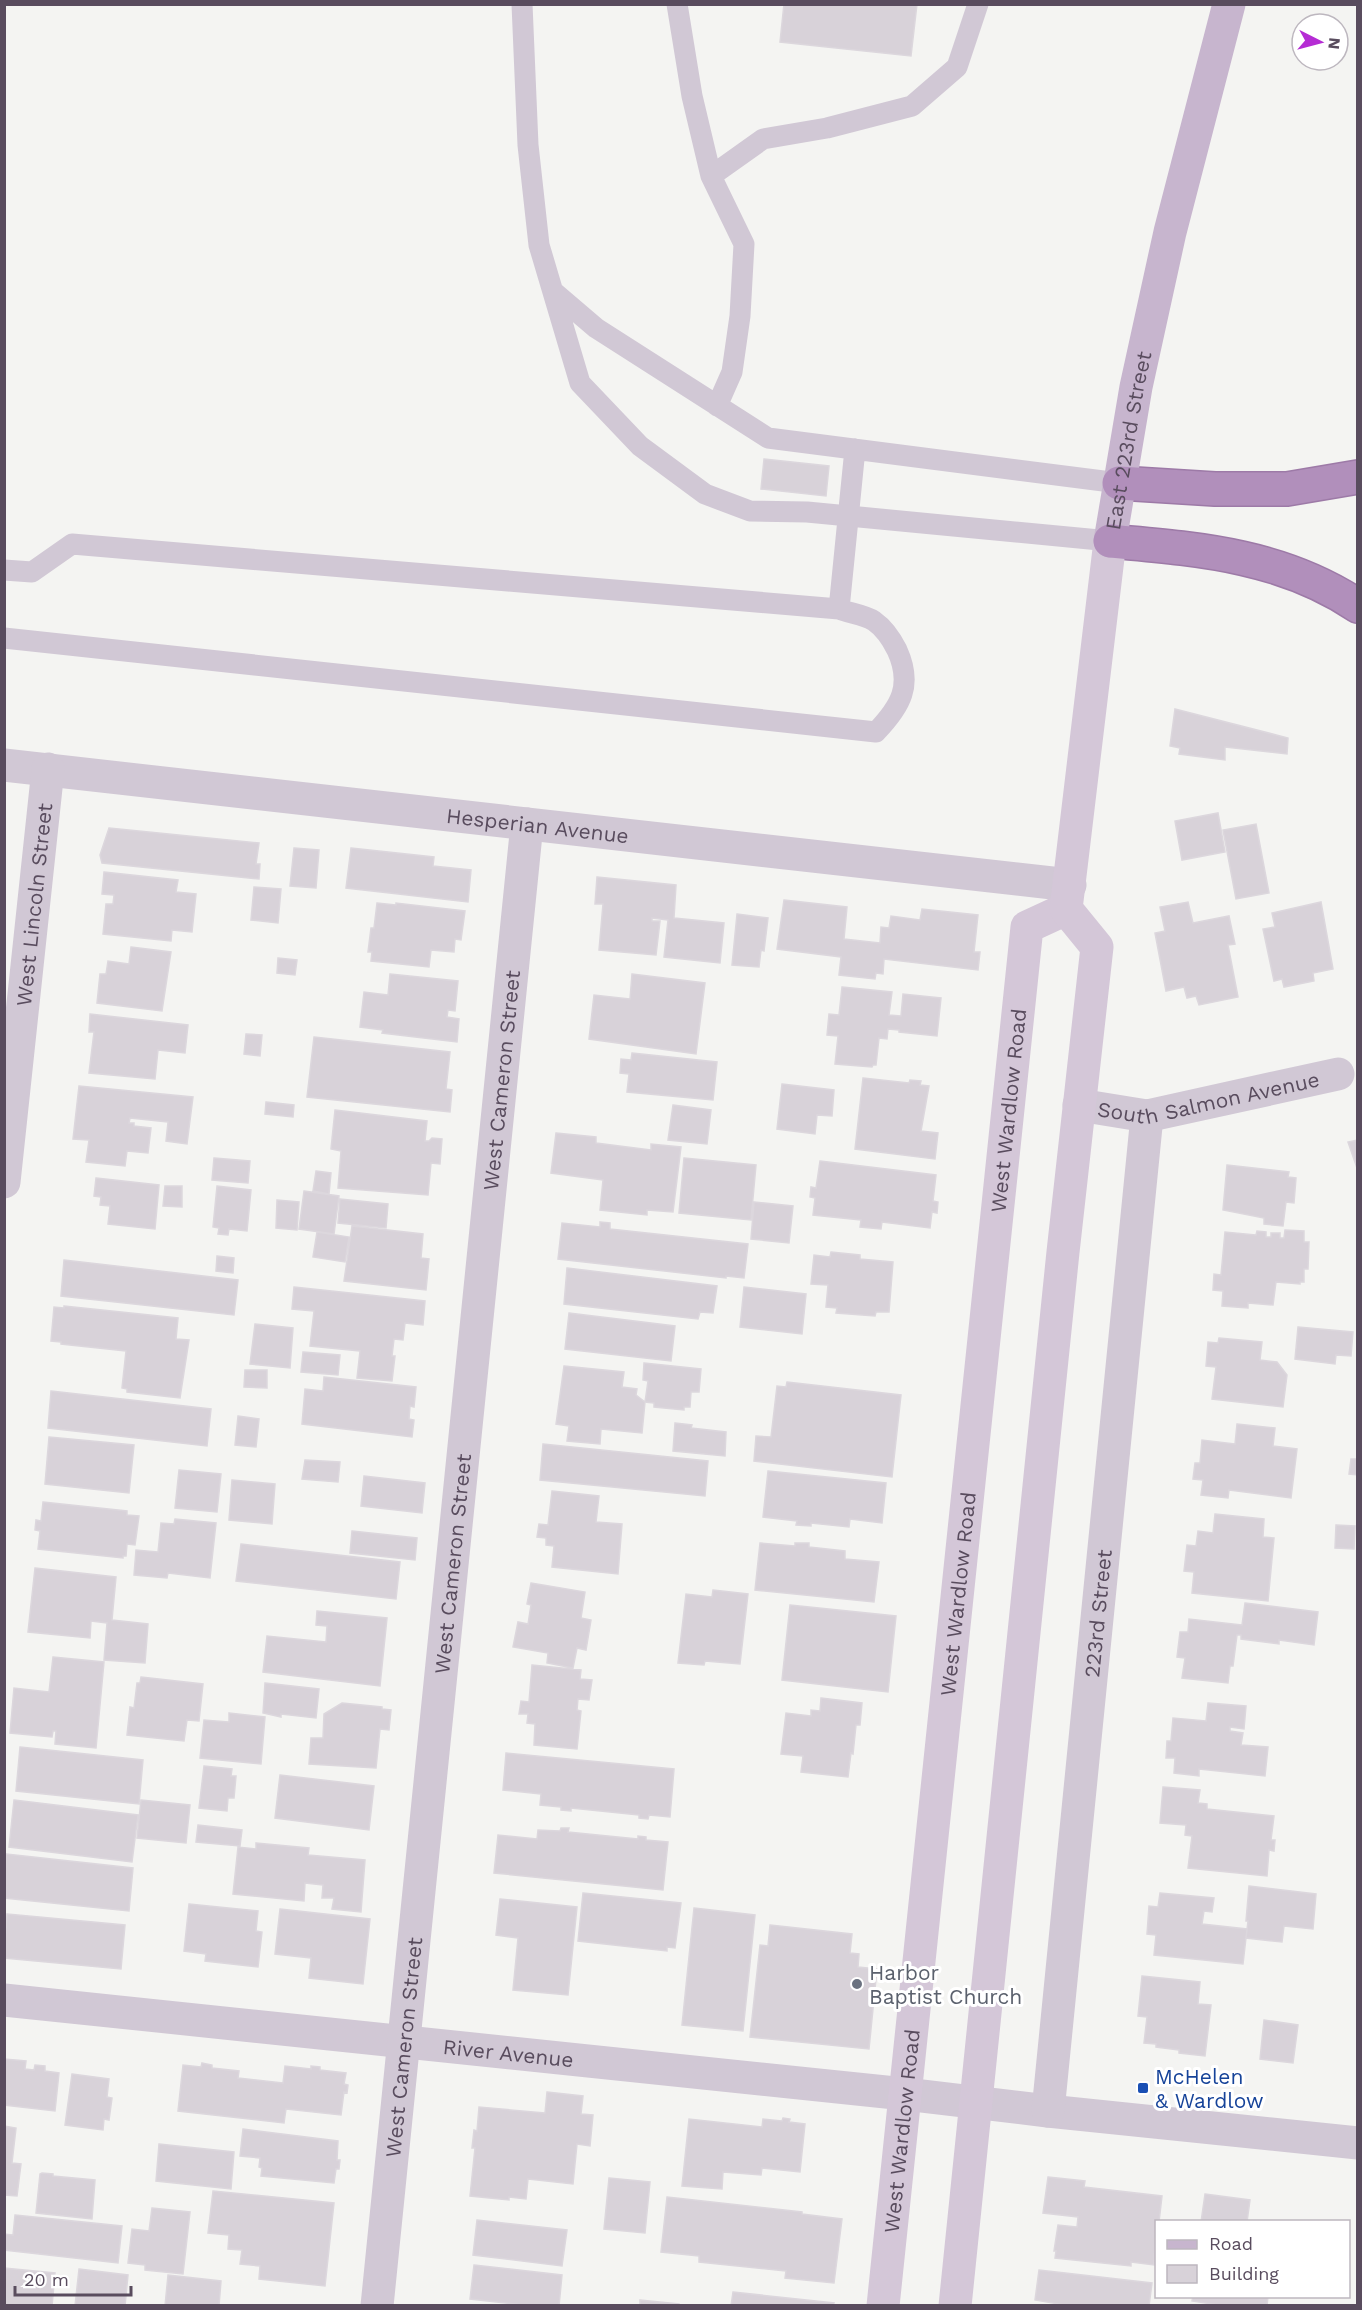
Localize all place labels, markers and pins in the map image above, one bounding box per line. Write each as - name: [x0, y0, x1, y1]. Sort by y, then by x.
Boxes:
- place label: Harbor Baptist Church: [869, 1960, 1022, 2009]
- marker: Harbor Baptist Church: [850, 1977, 864, 1991]
- place label: McHelen & Wardlow: [1155, 2064, 1264, 2113]
- marker: McHelen & Wardlow: [1136, 2081, 1150, 2095]

